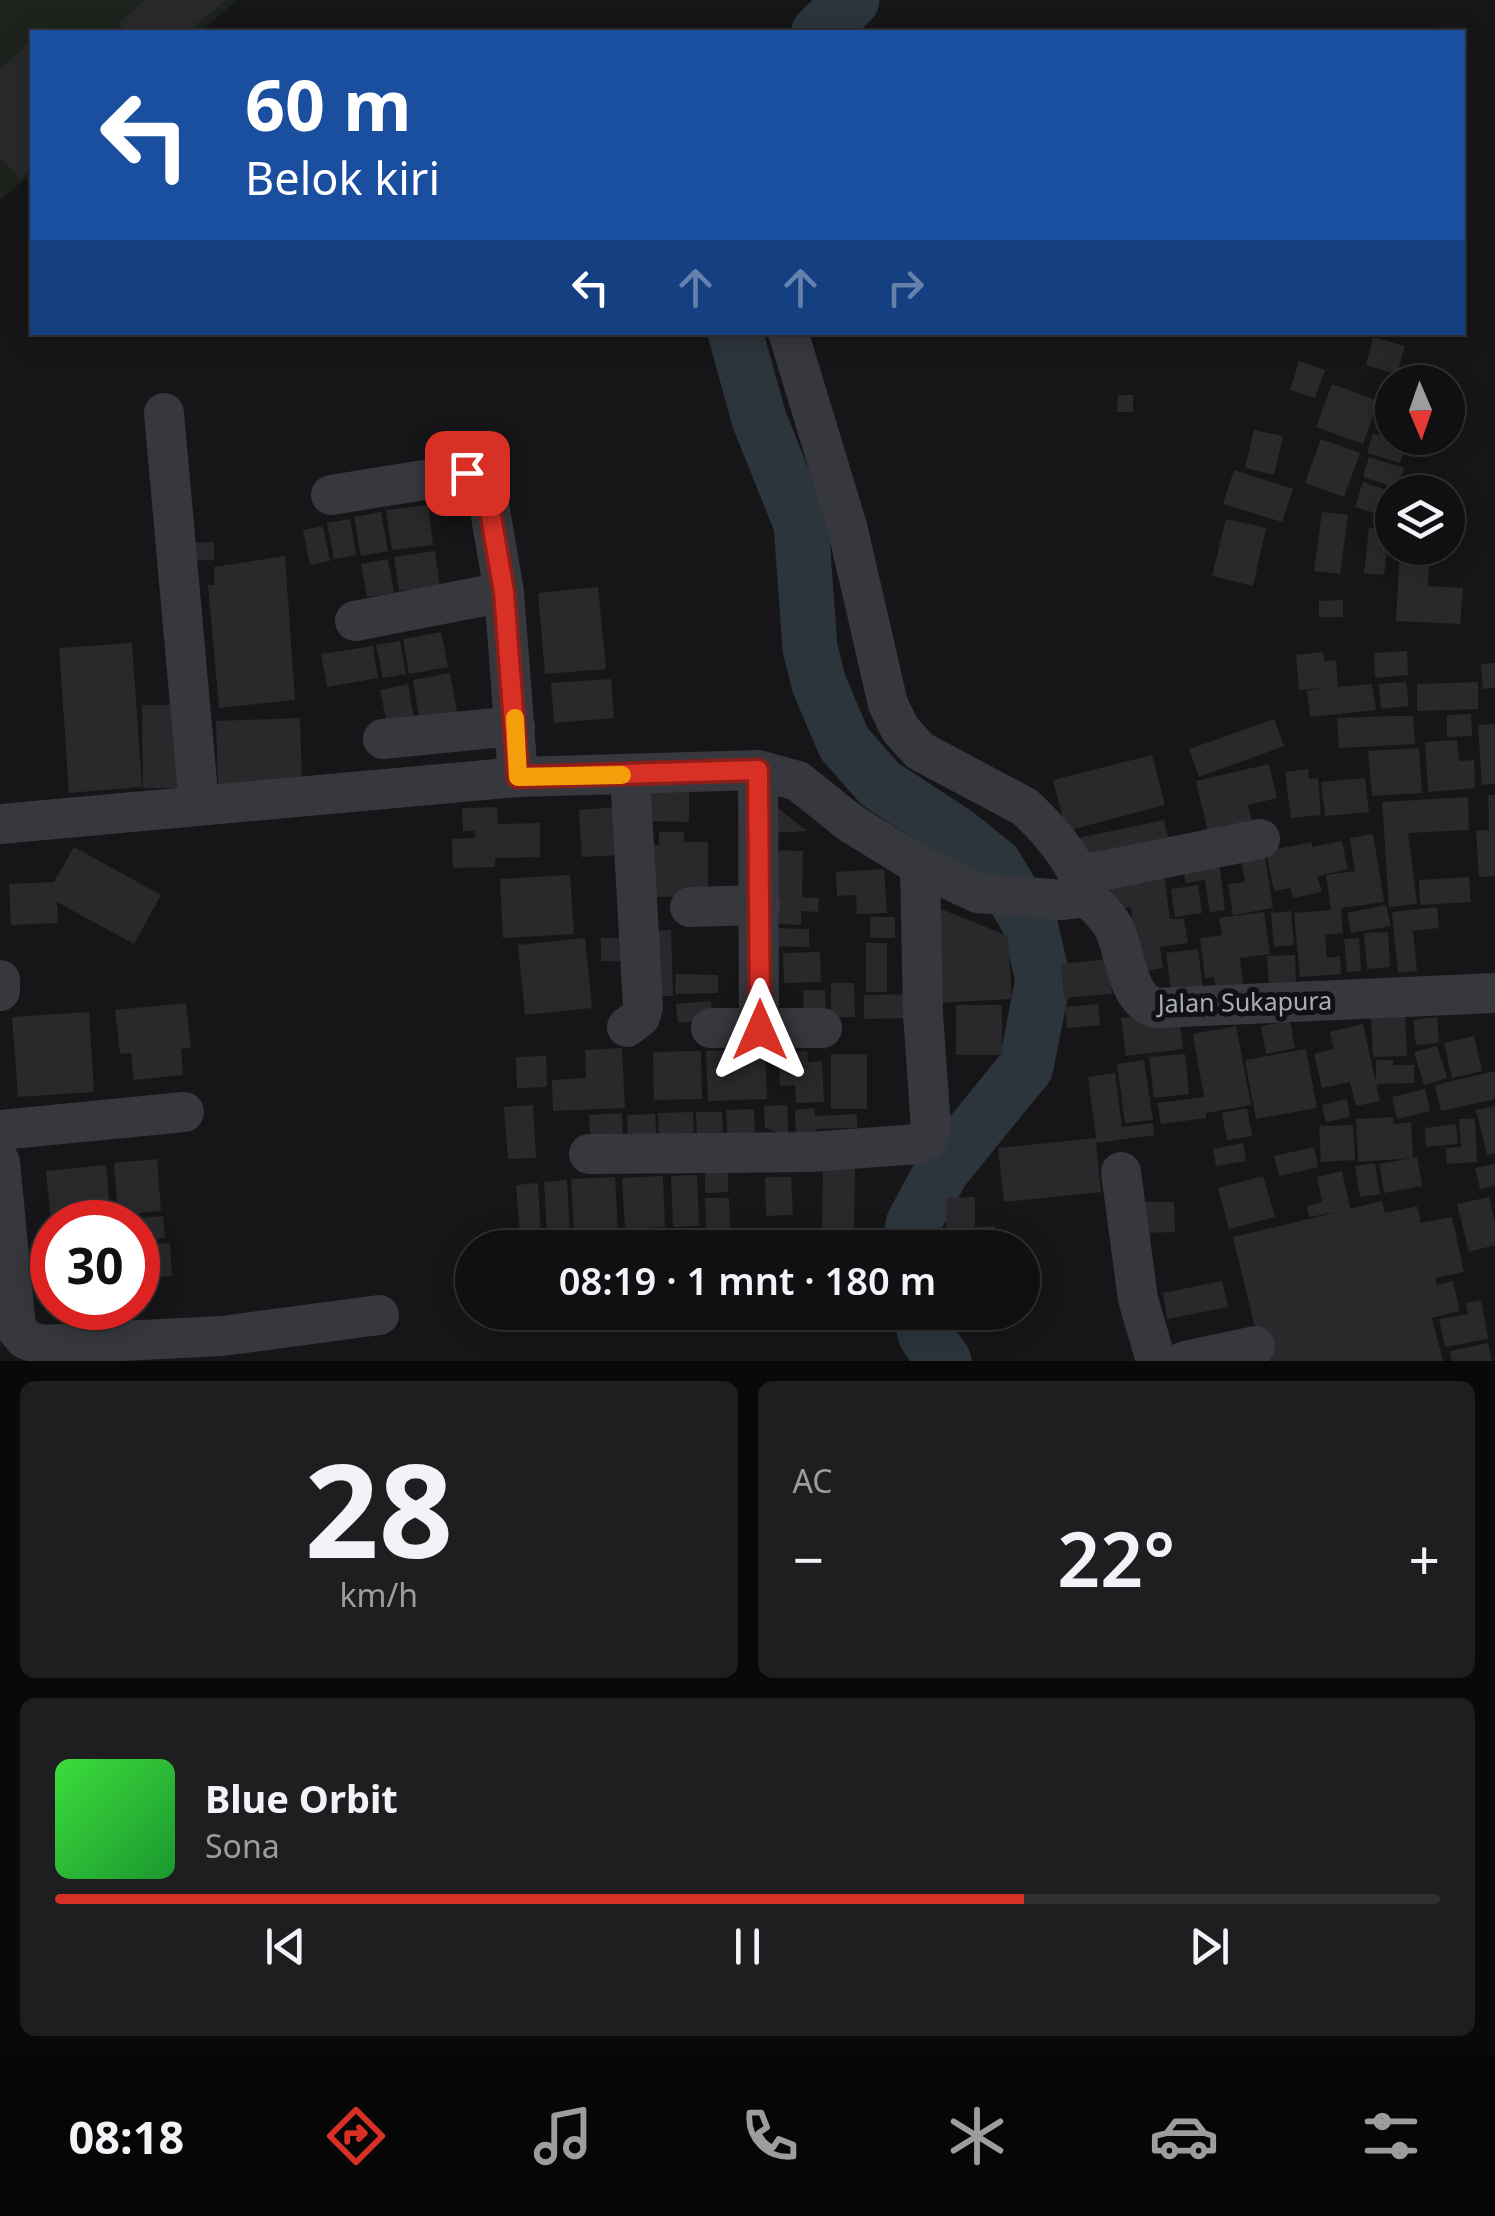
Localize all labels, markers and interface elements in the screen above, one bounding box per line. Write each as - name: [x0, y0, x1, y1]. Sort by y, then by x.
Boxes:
- text: 60 m: [245, 56, 412, 152]
- icon: left: [80, 70, 210, 200]
- text: Belok kiri: [245, 147, 440, 208]
- icon: left: [563, 260, 618, 315]
- icon: ahead: [668, 260, 723, 315]
- icon: ahead: [773, 260, 828, 315]
- icon: right: [878, 260, 933, 315]
- north arrow: [1375, 365, 1465, 455]
- map controls: [1375, 365, 1465, 565]
- pin: [425, 431, 510, 516]
- icon: arrive: [440, 446, 495, 501]
- button: layers: [1375, 475, 1465, 565]
- position arrow: [708, 978, 812, 1082]
- street label: Jalan Sukapura: [1155, 982, 1333, 1020]
- speed limit sign: 30: [30, 1200, 160, 1330]
- text: 08:19 · 1 mnt · 180 m: [559, 1254, 936, 1306]
- text: 28: [304, 1419, 453, 1596]
- text: AC: [793, 1459, 833, 1502]
- text: 22°: [1057, 1507, 1175, 1609]
- text: −: [793, 1521, 824, 1596]
- text: +: [1409, 1521, 1440, 1596]
- text: km/h: [339, 1573, 418, 1616]
- text: Blue Orbit: [205, 1772, 398, 1824]
- text: Sona: [205, 1824, 280, 1867]
- icon: previous: [258, 1919, 313, 1974]
- icon: pause: [720, 1919, 775, 1974]
- icon: next: [1182, 1919, 1237, 1974]
- icon: directions: [321, 2101, 391, 2171]
- icon: music: [528, 2101, 598, 2171]
- icon: phone: [735, 2101, 805, 2171]
- icon: climate: [942, 2101, 1012, 2171]
- icon: car: [1149, 2101, 1219, 2171]
- icon: filters: [1356, 2101, 1426, 2171]
- text: 08:18: [69, 2106, 184, 2167]

